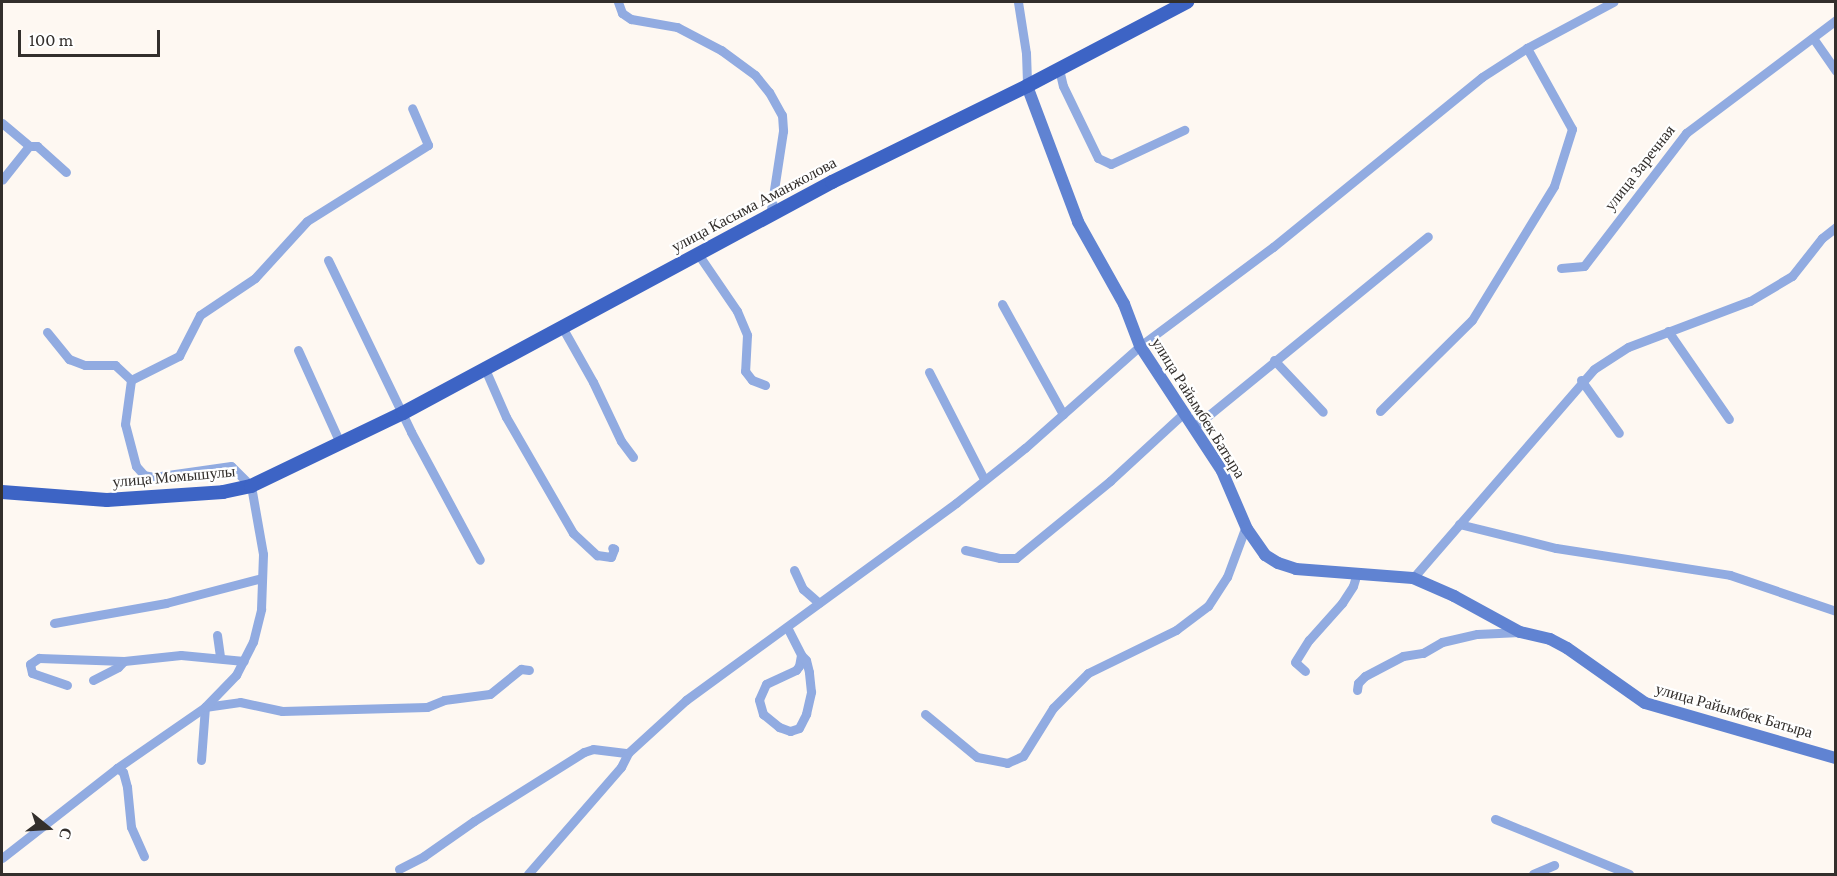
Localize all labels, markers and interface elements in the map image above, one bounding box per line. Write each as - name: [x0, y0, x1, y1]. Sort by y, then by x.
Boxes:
- scale bar: [21, 18, 164, 56]
- text: 100 m: [29, 30, 73, 50]
- street label: улица Заречная: [1601, 121, 1679, 215]
- street label: улица Касыма Аманжолова: [668, 153, 840, 257]
- street label: улица Райымбек Батыра: [1147, 334, 1249, 482]
- street label: улица Момышулы: [112, 462, 236, 492]
- street label: улица Райымбек Батыра: [1653, 679, 1815, 743]
- north arrow: [18, 798, 78, 858]
- text: С: [56, 826, 75, 842]

